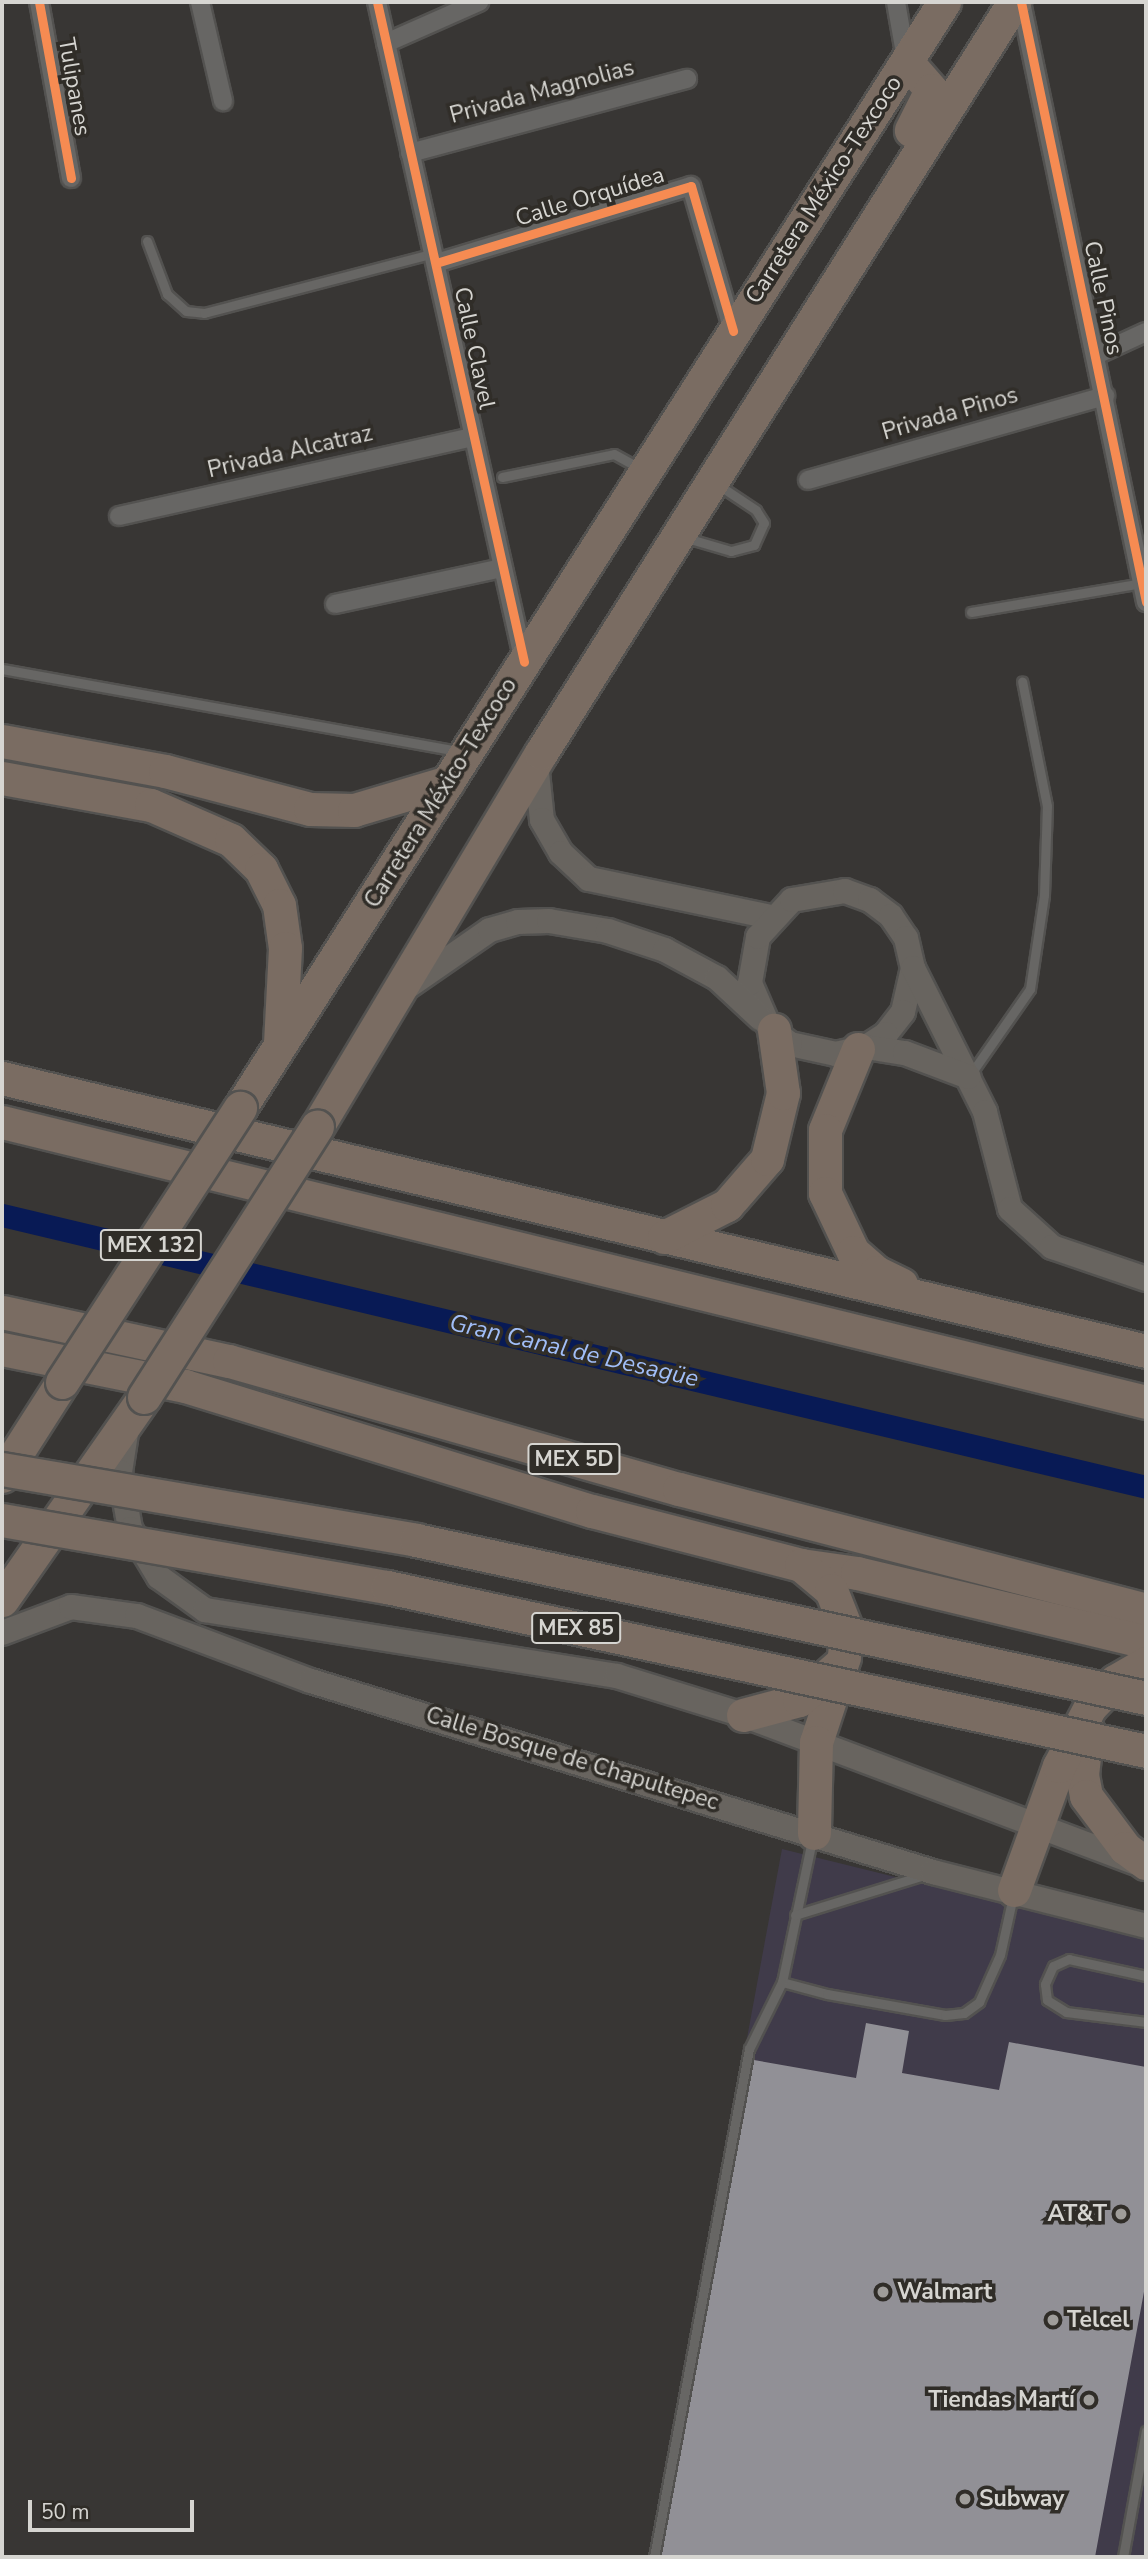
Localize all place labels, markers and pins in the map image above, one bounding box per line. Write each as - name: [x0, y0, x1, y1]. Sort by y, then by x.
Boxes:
- place label: AT&T: [1048, 2200, 1107, 2228]
- marker: AT&T: [1113, 2206, 1129, 2222]
- place label: Walmart: [897, 2278, 992, 2306]
- marker: Walmart: [875, 2284, 891, 2300]
- place label: Telcel: [1067, 2306, 1130, 2334]
- marker: Telcel: [1045, 2312, 1061, 2328]
- place label: Tiendas Martí: [928, 2386, 1075, 2414]
- marker: Tiendas Martí: [1081, 2392, 1097, 2408]
- place label: Subway: [979, 2485, 1064, 2513]
- marker: Subway: [957, 2491, 973, 2507]

